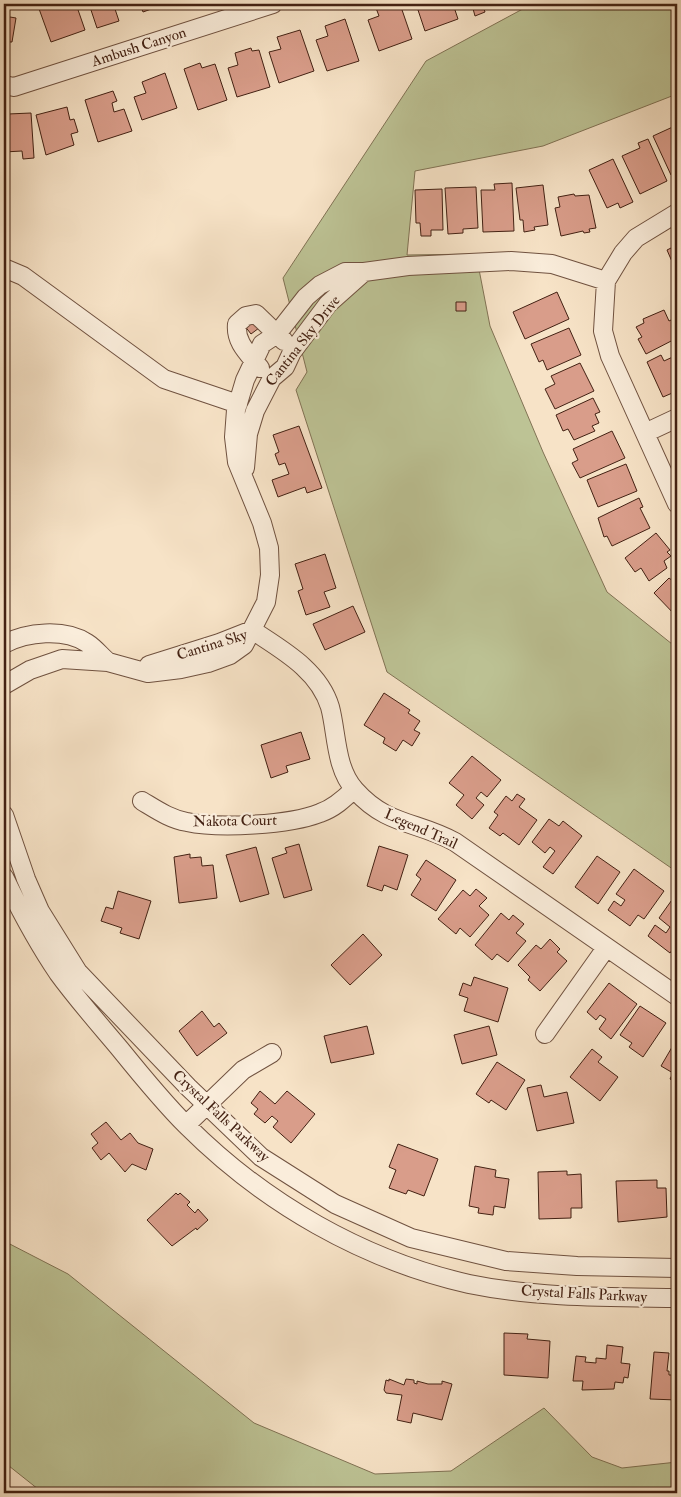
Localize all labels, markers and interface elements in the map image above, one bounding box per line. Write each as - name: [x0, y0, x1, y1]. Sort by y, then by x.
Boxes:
- street label: Ambush Canyon: [88, 23, 189, 72]
- street label: Cantina Sky Drive: [262, 292, 344, 390]
- street label: Cantina Sky: [174, 625, 250, 665]
- street label: Legend Trail: [381, 804, 461, 854]
- street label: Nakota Court: [193, 811, 277, 831]
- street label: Crystal Falls Parkway: [168, 1066, 274, 1166]
- street label: Crystal Falls Parkway: [520, 1281, 648, 1307]

